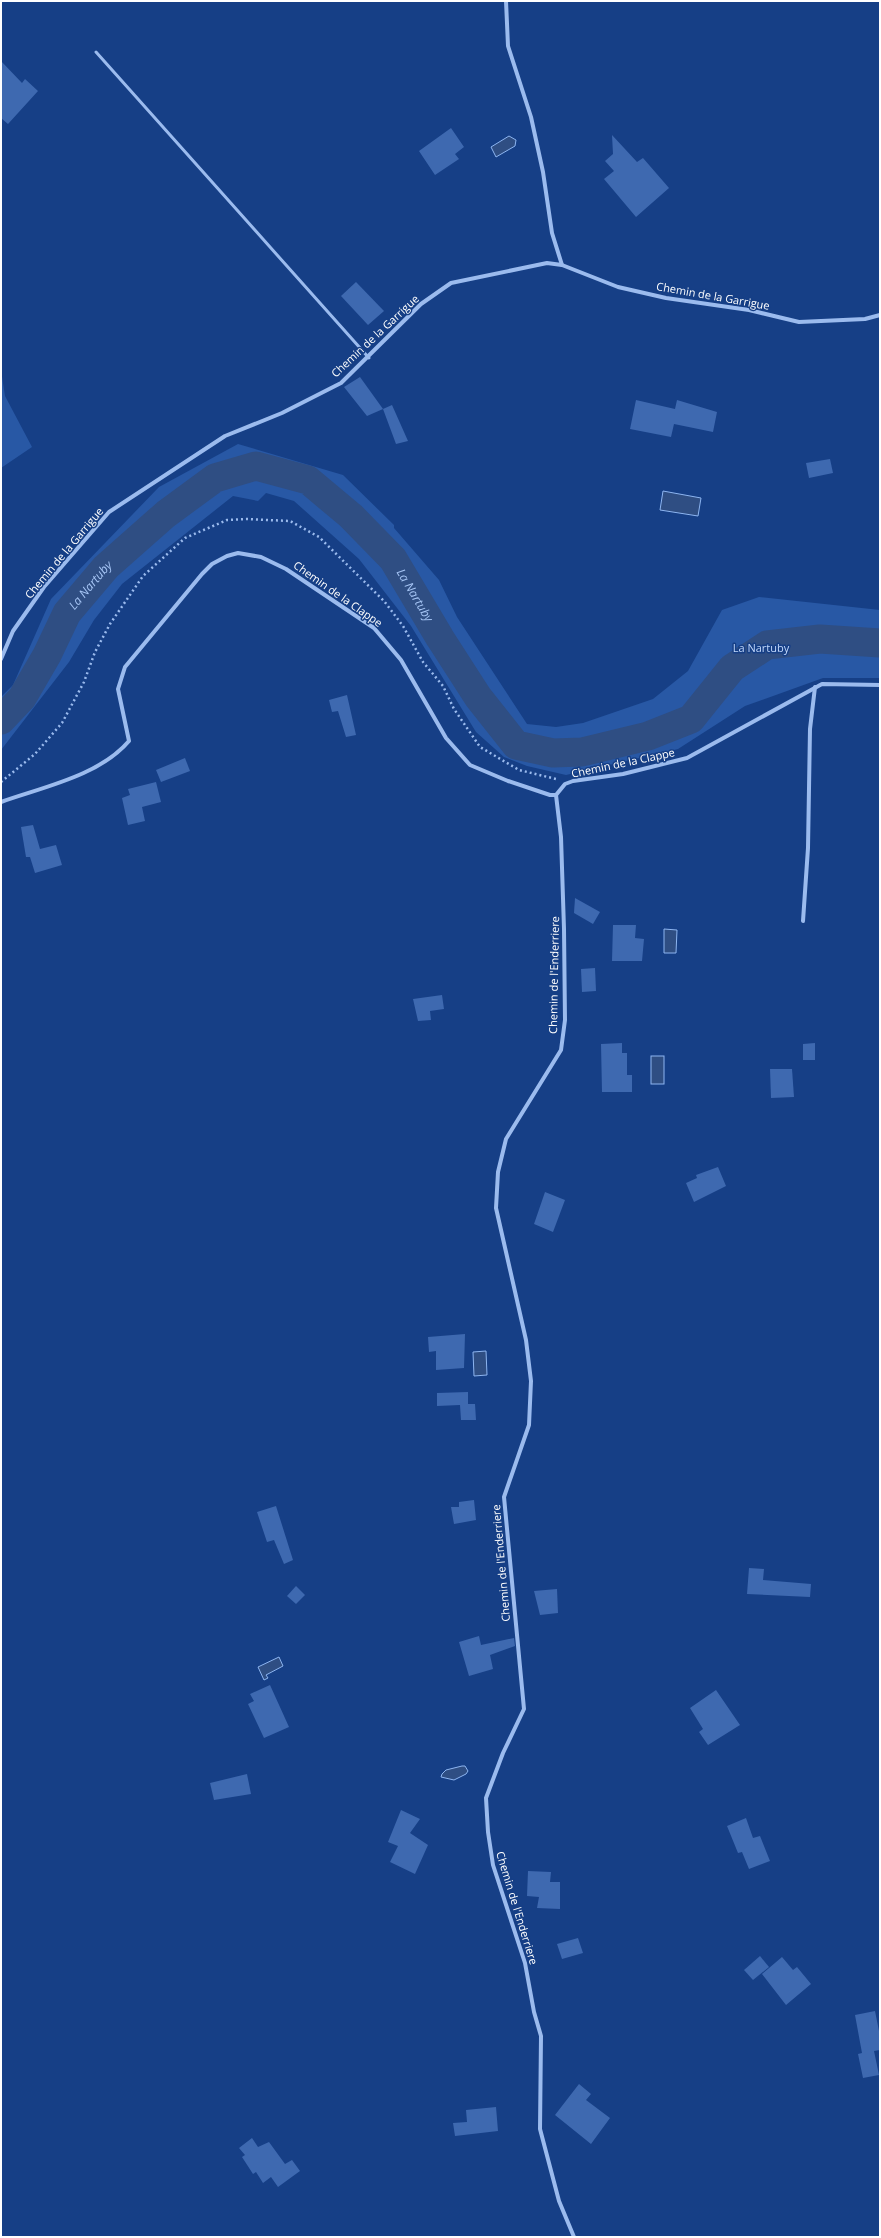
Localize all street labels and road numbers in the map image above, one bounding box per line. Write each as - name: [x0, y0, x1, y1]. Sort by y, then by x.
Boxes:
- street label: Chemin de la Garrigue: [655, 278, 771, 313]
- street label: Chemin de la Garrigue: [328, 291, 422, 380]
- street label: Chemin de la Garrigue: [21, 504, 106, 601]
- street label: Chemin de la Clappe: [291, 557, 386, 630]
- street label: Chemin de la Clappe: [570, 744, 676, 781]
- street label: Chemin de l'Enderriere: [545, 916, 562, 1034]
- street label: Chemin de l'Enderriere: [488, 1504, 513, 1622]
- street label: Chemin de l'Enderriere: [493, 1849, 542, 1966]

